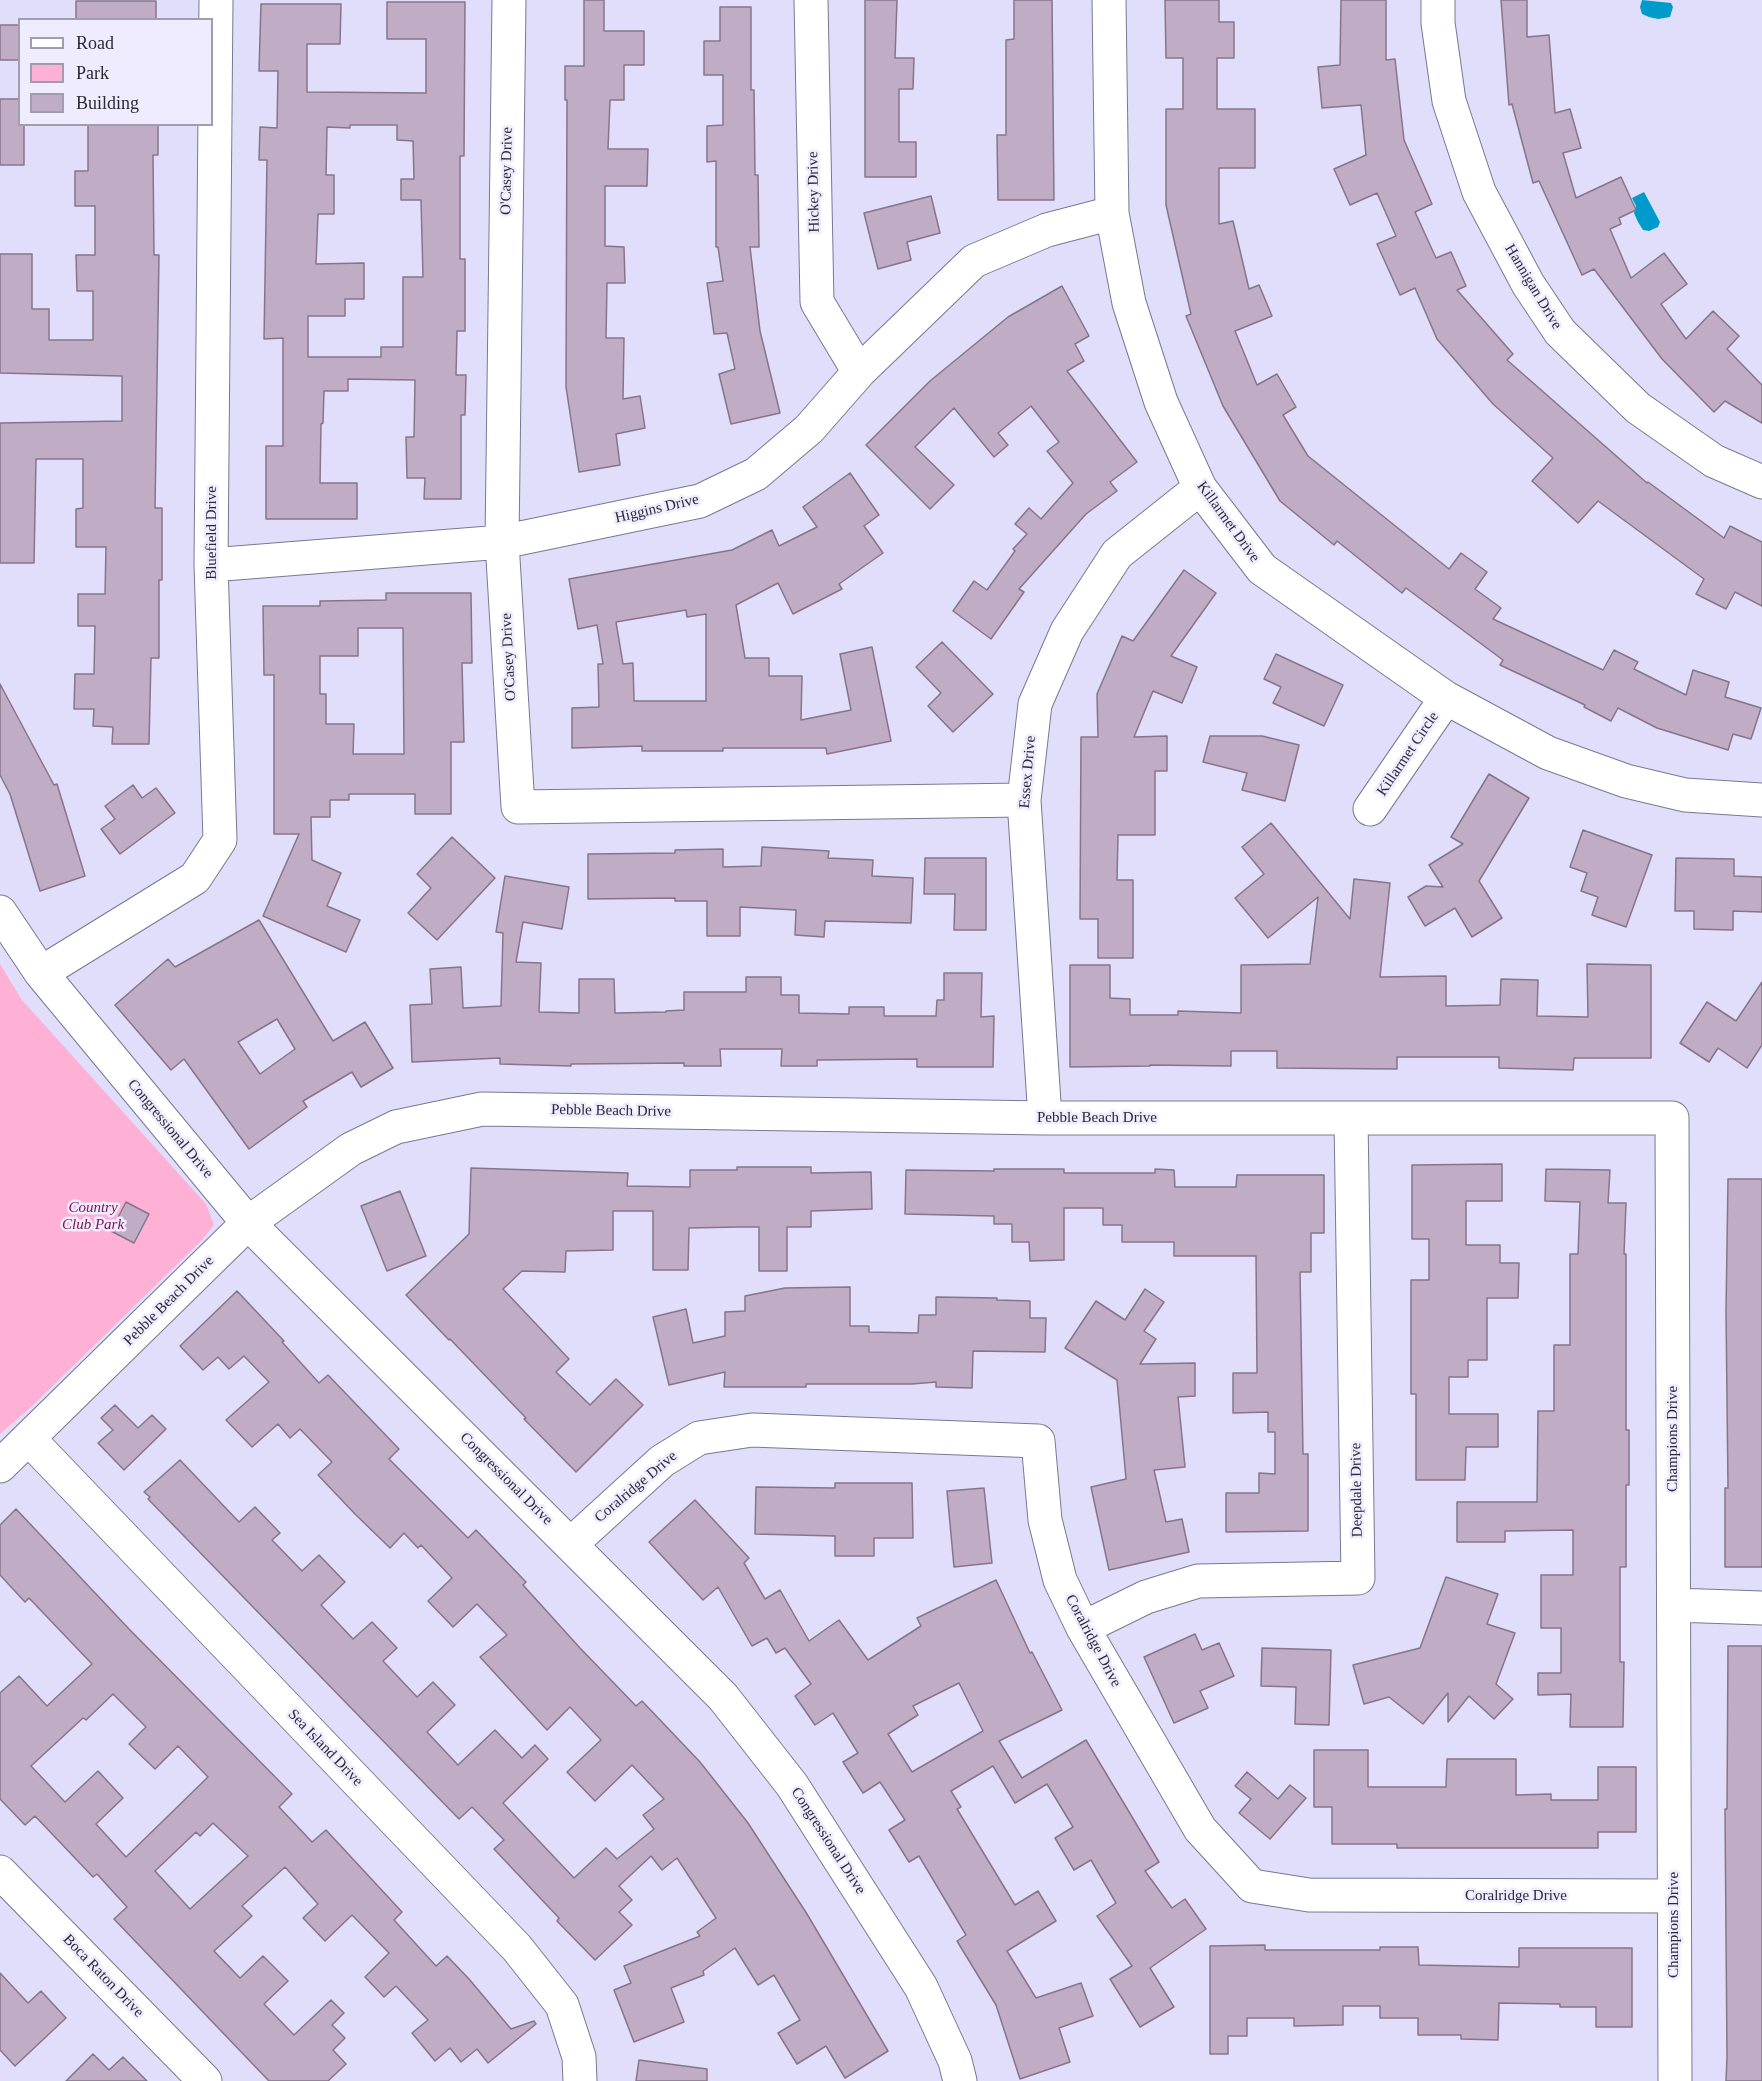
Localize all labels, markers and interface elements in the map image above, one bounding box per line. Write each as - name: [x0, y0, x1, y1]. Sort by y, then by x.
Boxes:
- legend: [18, 18, 213, 126]
- text: Road: [76, 33, 114, 53]
- text: Park: [76, 63, 109, 83]
- text: Building: [76, 93, 139, 113]
- street label: O'Casey Drive: [497, 127, 517, 215]
- street label: Hickey Drive: [804, 151, 824, 233]
- street label: Hannigan Drive: [1501, 241, 1565, 333]
- street label: Killarmet Drive: [1193, 478, 1263, 566]
- street label: Bluefield Drive: [203, 486, 221, 580]
- street label: Higgins Drive: [613, 491, 701, 527]
- street label: O'Casey Drive: [498, 613, 520, 701]
- street label: Killarmet Circle: [1373, 708, 1443, 800]
- street label: Essex Drive: [1016, 735, 1040, 809]
- street label: Congressional Drive: [123, 1076, 217, 1182]
- street label: Pebble Beach Drive: [551, 1101, 671, 1121]
- street label: Pebble Beach Drive: [1037, 1109, 1157, 1127]
- park label: Country Club Park: [62, 1199, 124, 1234]
- street label: Pebble Beach Drive: [120, 1252, 218, 1350]
- street label: Champions Drive: [1664, 1386, 1682, 1492]
- street label: Congressional Drive: [456, 1429, 556, 1529]
- street label: Deepdale Drive: [1347, 1443, 1367, 1537]
- street label: Coralridge Drive: [591, 1447, 681, 1527]
- street label: Coralridge Drive: [1061, 1592, 1125, 1690]
- street label: Sea Island Drive: [284, 1706, 366, 1790]
- street label: Congressional Drive: [787, 1784, 869, 1898]
- street label: Champions Drive: [1665, 1872, 1683, 1978]
- street label: Coralridge Drive: [1465, 1887, 1567, 1905]
- street label: Boca Raton Drive: [59, 1931, 147, 2021]

